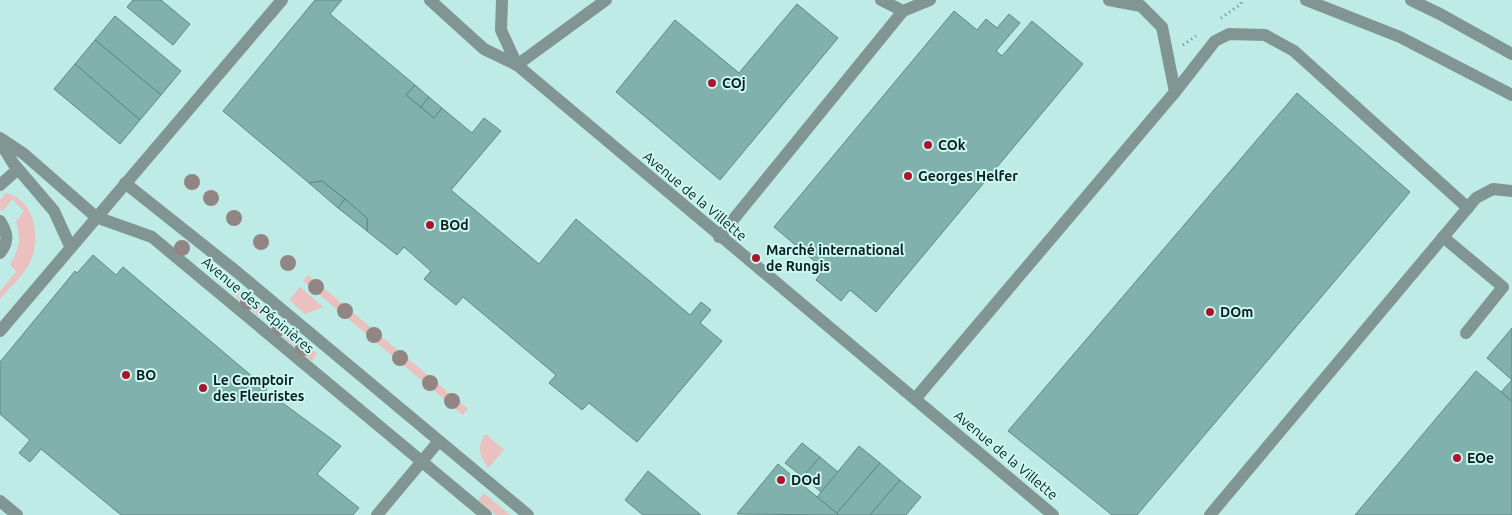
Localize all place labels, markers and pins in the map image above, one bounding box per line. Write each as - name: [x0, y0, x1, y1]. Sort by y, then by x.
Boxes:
- place label: COj: [722, 75, 746, 91]
- marker: COj: [706, 77, 718, 89]
- place label: COk: [938, 137, 966, 153]
- marker: COk: [922, 139, 934, 151]
- place label: Georges Helfer: [918, 168, 1018, 184]
- marker: Georges Helfer: [902, 170, 914, 182]
- place label: BOd: [440, 217, 469, 233]
- marker: BOd: [424, 219, 436, 231]
- place label: Marché international de Rungis: [766, 242, 904, 274]
- marker: Marché international de Rungis: [750, 252, 762, 264]
- place label: DOm: [1220, 304, 1253, 320]
- marker: DOm: [1204, 306, 1216, 318]
- place label: BO: [136, 367, 156, 383]
- marker: BO: [120, 369, 132, 381]
- place label: Le Comptoir des Fleuristes: [213, 372, 305, 404]
- marker: Le Comptoir des Fleuristes: [197, 382, 209, 394]
- place label: EOe: [1467, 450, 1494, 466]
- marker: EOe: [1451, 452, 1463, 464]
- place label: DOd: [791, 472, 821, 488]
- marker: DOd: [775, 474, 787, 486]

